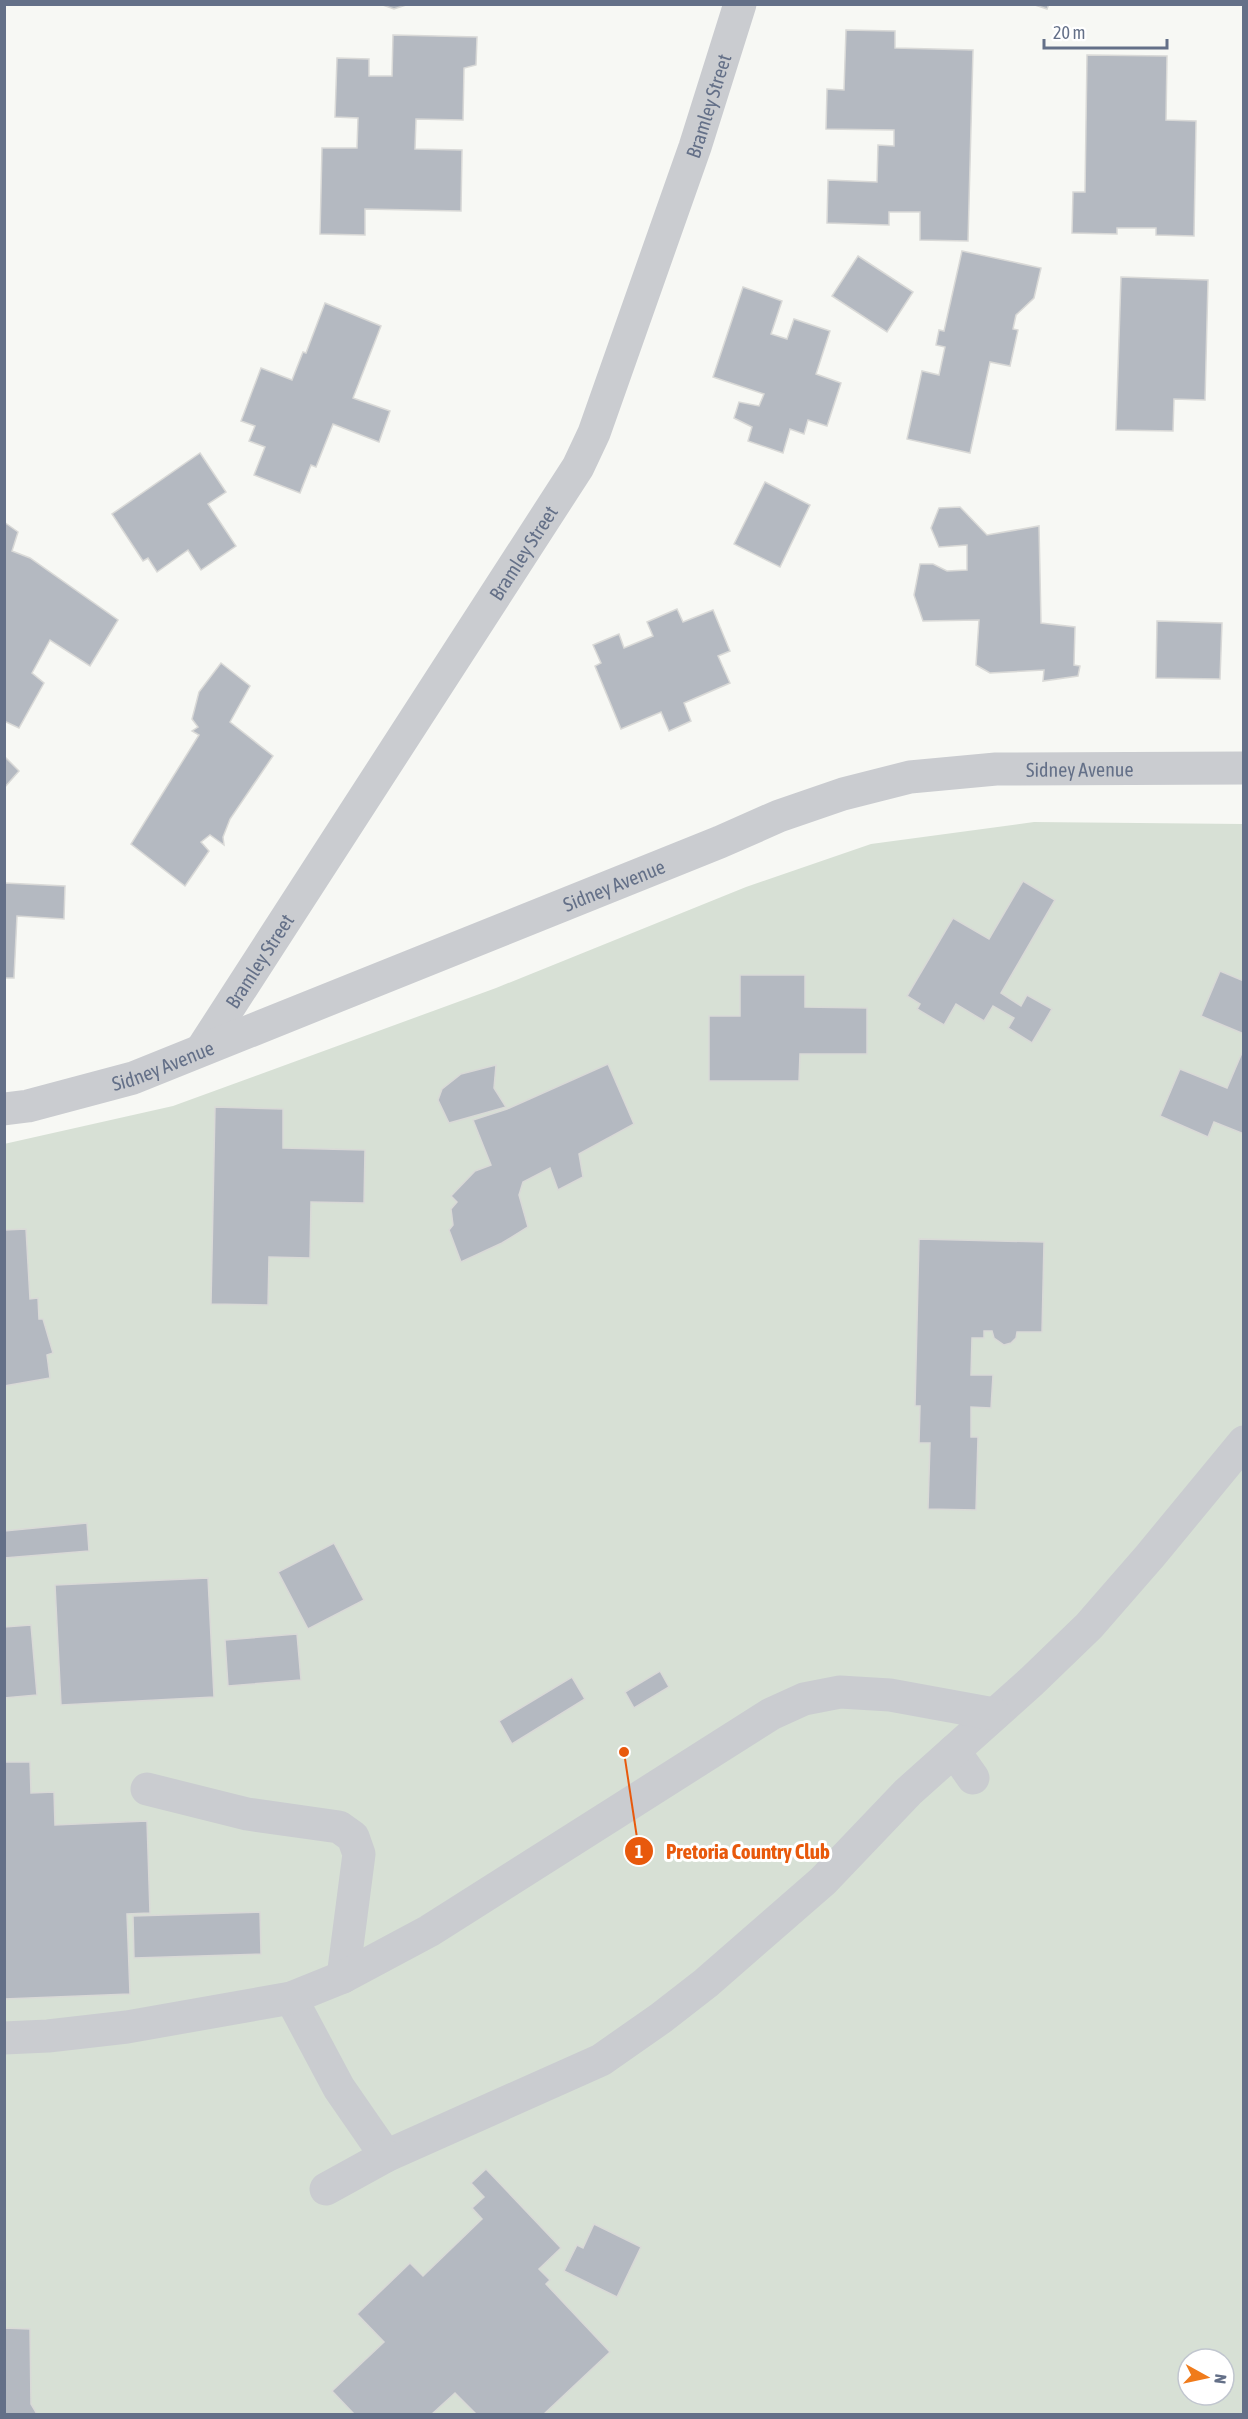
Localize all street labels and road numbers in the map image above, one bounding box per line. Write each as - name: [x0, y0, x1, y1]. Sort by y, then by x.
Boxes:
- street label: Bramley Street: [681, 51, 735, 161]
- street label: Bramley Street: [484, 501, 562, 604]
- street label: Sidney Avenue: [1026, 757, 1134, 780]
- street label: Sidney Avenue: [560, 854, 668, 915]
- street label: Bramley Street: [220, 909, 298, 1012]
- street label: Sidney Avenue: [109, 1035, 217, 1095]

